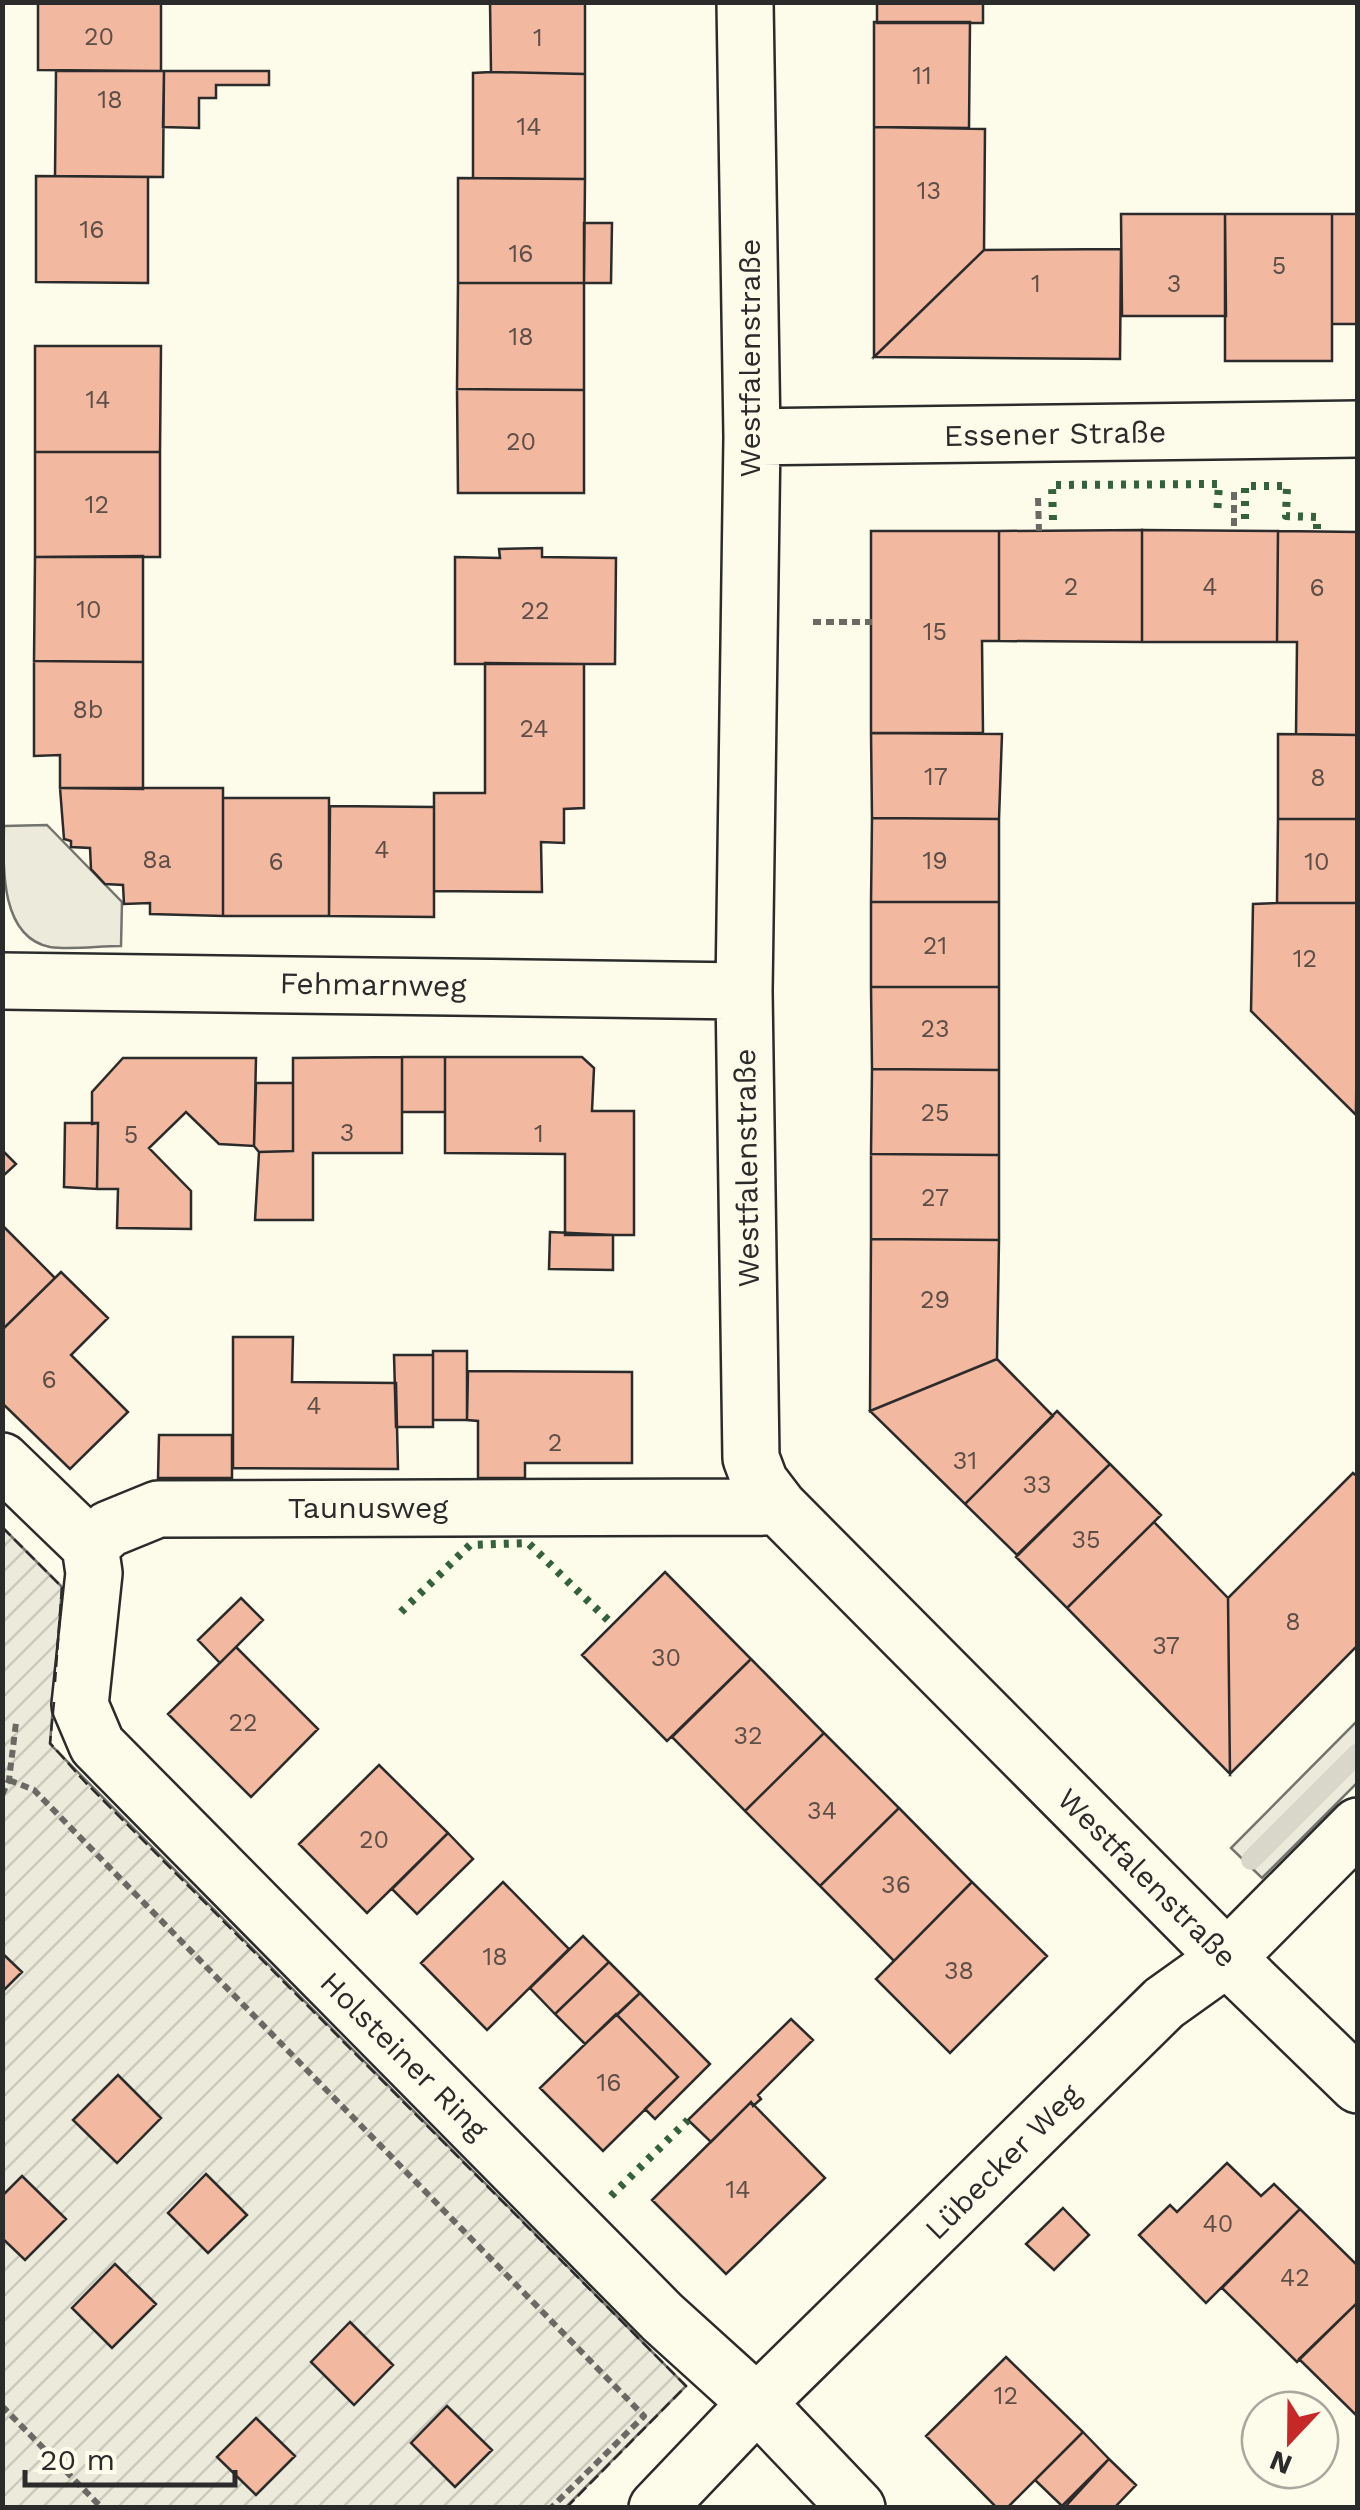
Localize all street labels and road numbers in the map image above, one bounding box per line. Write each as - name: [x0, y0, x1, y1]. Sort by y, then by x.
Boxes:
- street label: Westfalenstraße: [732, 239, 767, 477]
- street label: Essener Straße: [944, 414, 1166, 453]
- street label: Fehmarnweg: [279, 965, 467, 1004]
- street label: Westfalenstraße: [727, 1048, 766, 1288]
- street label: Taunusweg: [288, 1490, 448, 1525]
- street label: Westfalenstraße: [1051, 1781, 1244, 1974]
- street label: Holsteiner Ring: [313, 1965, 495, 2147]
- street label: Lübecker Weg: [918, 2077, 1088, 2246]

